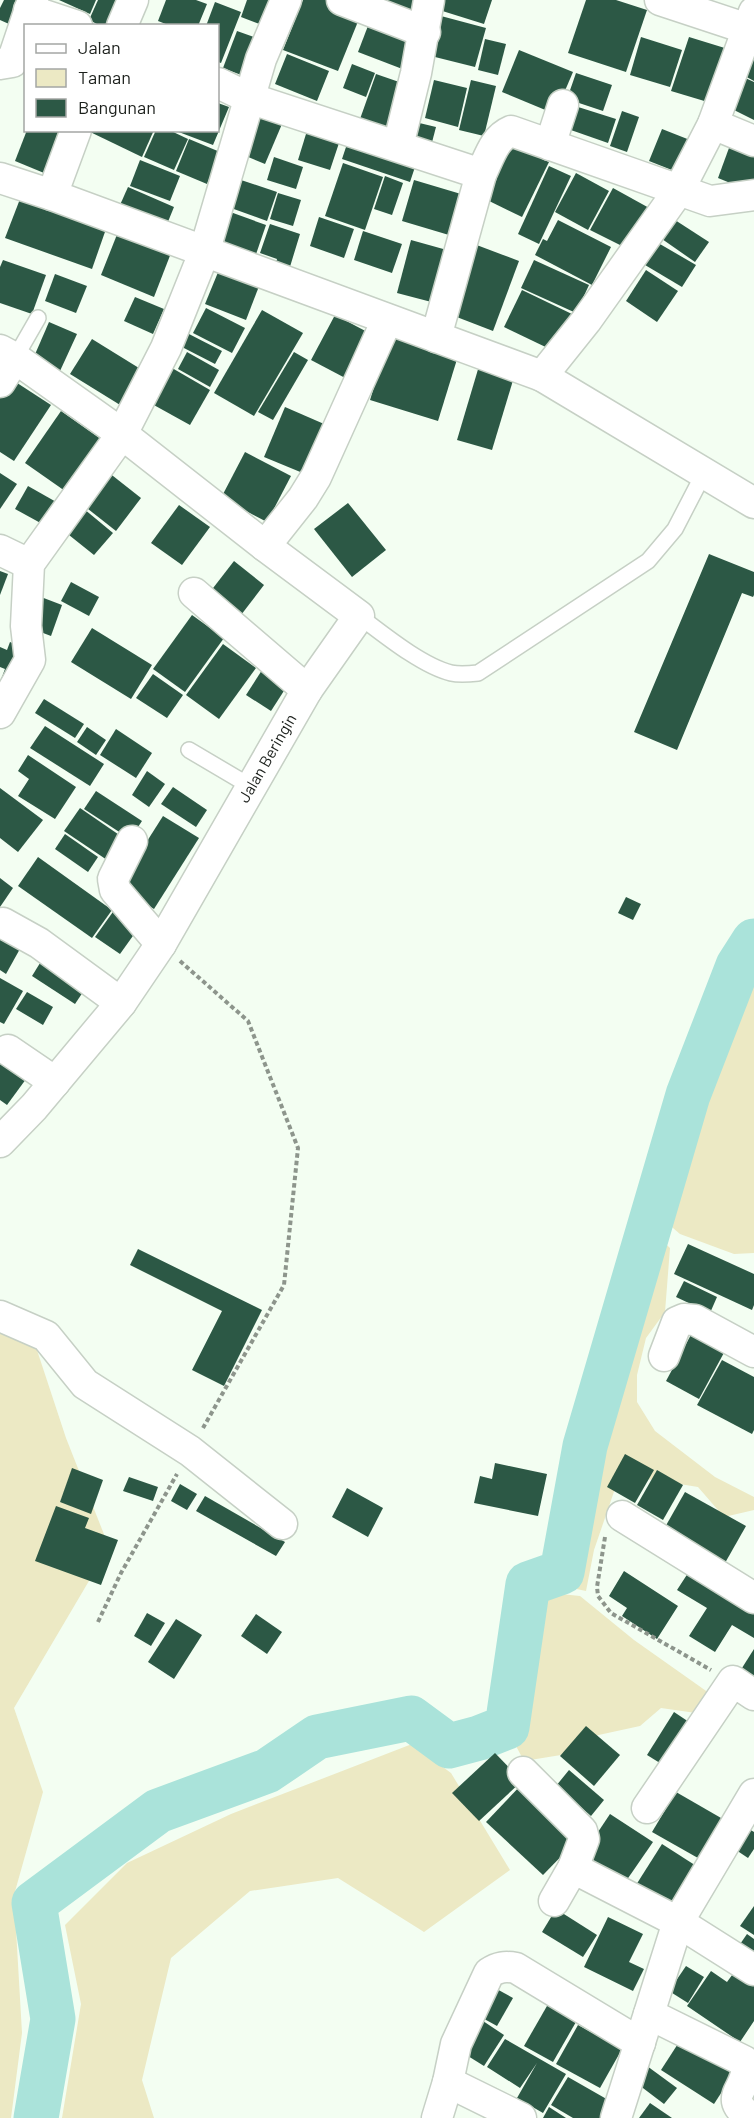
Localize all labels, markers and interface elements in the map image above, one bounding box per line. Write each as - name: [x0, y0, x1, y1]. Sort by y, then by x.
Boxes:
- legend: [24, 24, 219, 132]
- text: Jalan: [78, 36, 121, 58]
- text: Taman: [78, 66, 131, 88]
- text: Bangunan: [78, 96, 156, 118]
- street label: Jalan Beringin: [233, 710, 300, 806]

